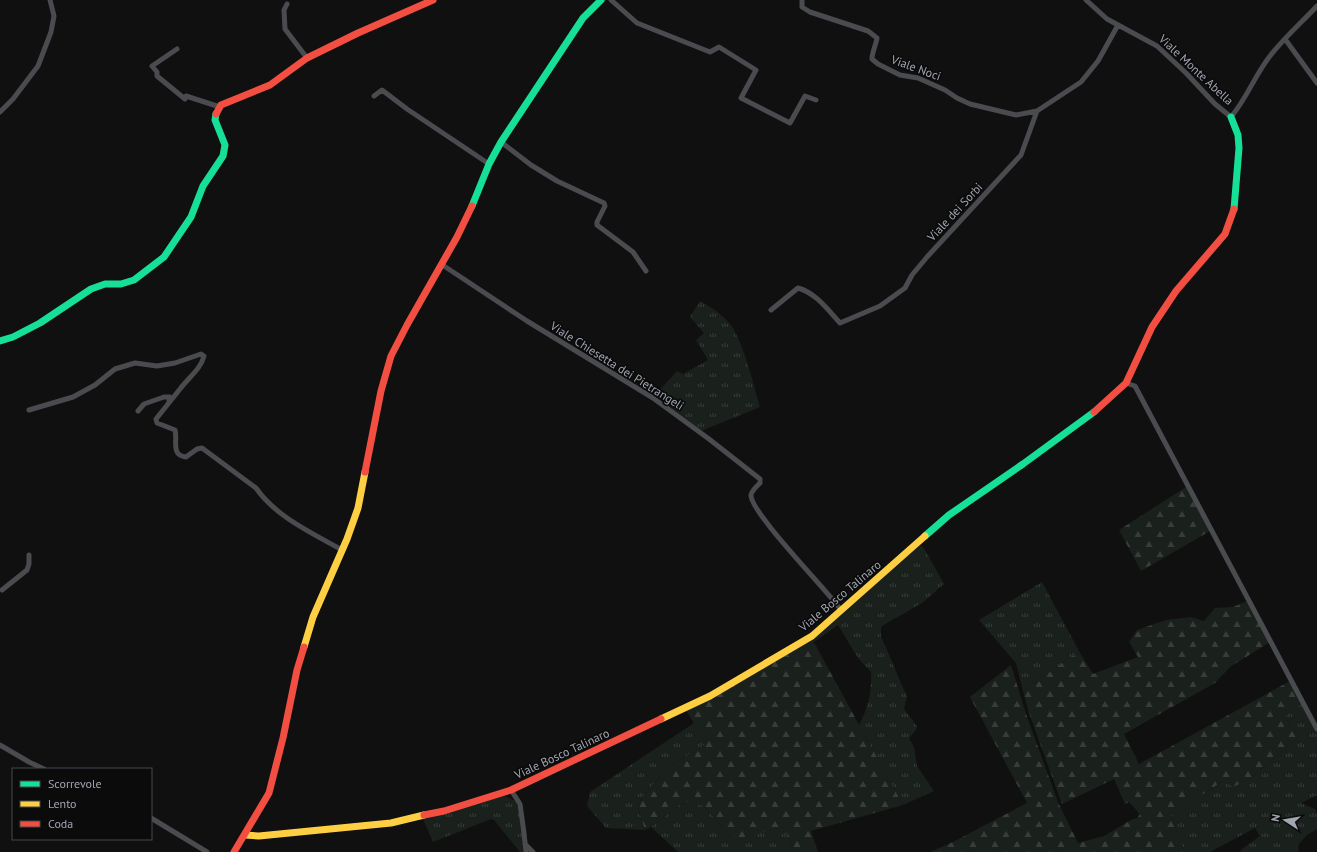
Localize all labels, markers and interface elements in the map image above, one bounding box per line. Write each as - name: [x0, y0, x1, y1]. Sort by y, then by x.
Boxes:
- street label: Viale Monte Abella: [1155, 30, 1237, 108]
- street label: Viale Noci: [888, 51, 943, 83]
- street label: Viale dei Sorbi: [923, 179, 985, 245]
- street label: Viale Chiesetta dei Pietrangeli: [547, 318, 687, 413]
- street label: Viale Bosco Talinaro: [795, 557, 884, 635]
- street label: Viale Bosco Talinaro: [511, 725, 612, 782]
- legend: [12, 768, 152, 840]
- text: Scorrevole: [48, 776, 102, 791]
- text: Lento: [48, 796, 77, 811]
- north arrow: [1265, 800, 1305, 840]
- text: N: [1268, 813, 1283, 823]
- text: Coda: [48, 816, 73, 831]

